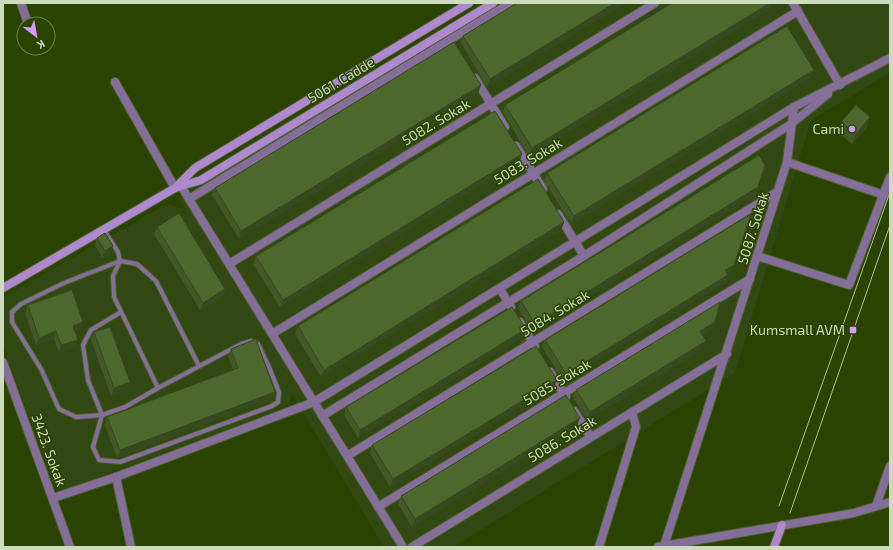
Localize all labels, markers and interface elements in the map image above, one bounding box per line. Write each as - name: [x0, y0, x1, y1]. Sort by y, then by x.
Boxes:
- north arrow: [16, 16, 56, 56]
- text: K: [35, 38, 48, 52]
- street label: 5061. Cadde: [304, 53, 377, 106]
- street label: 5082. Sokak: [399, 95, 473, 149]
- place label: Cami: [813, 120, 844, 137]
- marker: Cami: [847, 124, 857, 134]
- street label: 5083. Sokak: [491, 134, 565, 188]
- street label: 5087. Sokak: [733, 189, 772, 266]
- street label: 5084. Sokak: [517, 285, 592, 340]
- place label: Kumsmall AVM: [750, 321, 845, 338]
- marker: Kumsmall AVM: [848, 325, 858, 335]
- street label: 5085. Sokak: [520, 355, 594, 408]
- street label: 3423. Sokak: [28, 411, 70, 489]
- street label: 5086. Sokak: [525, 412, 599, 466]

